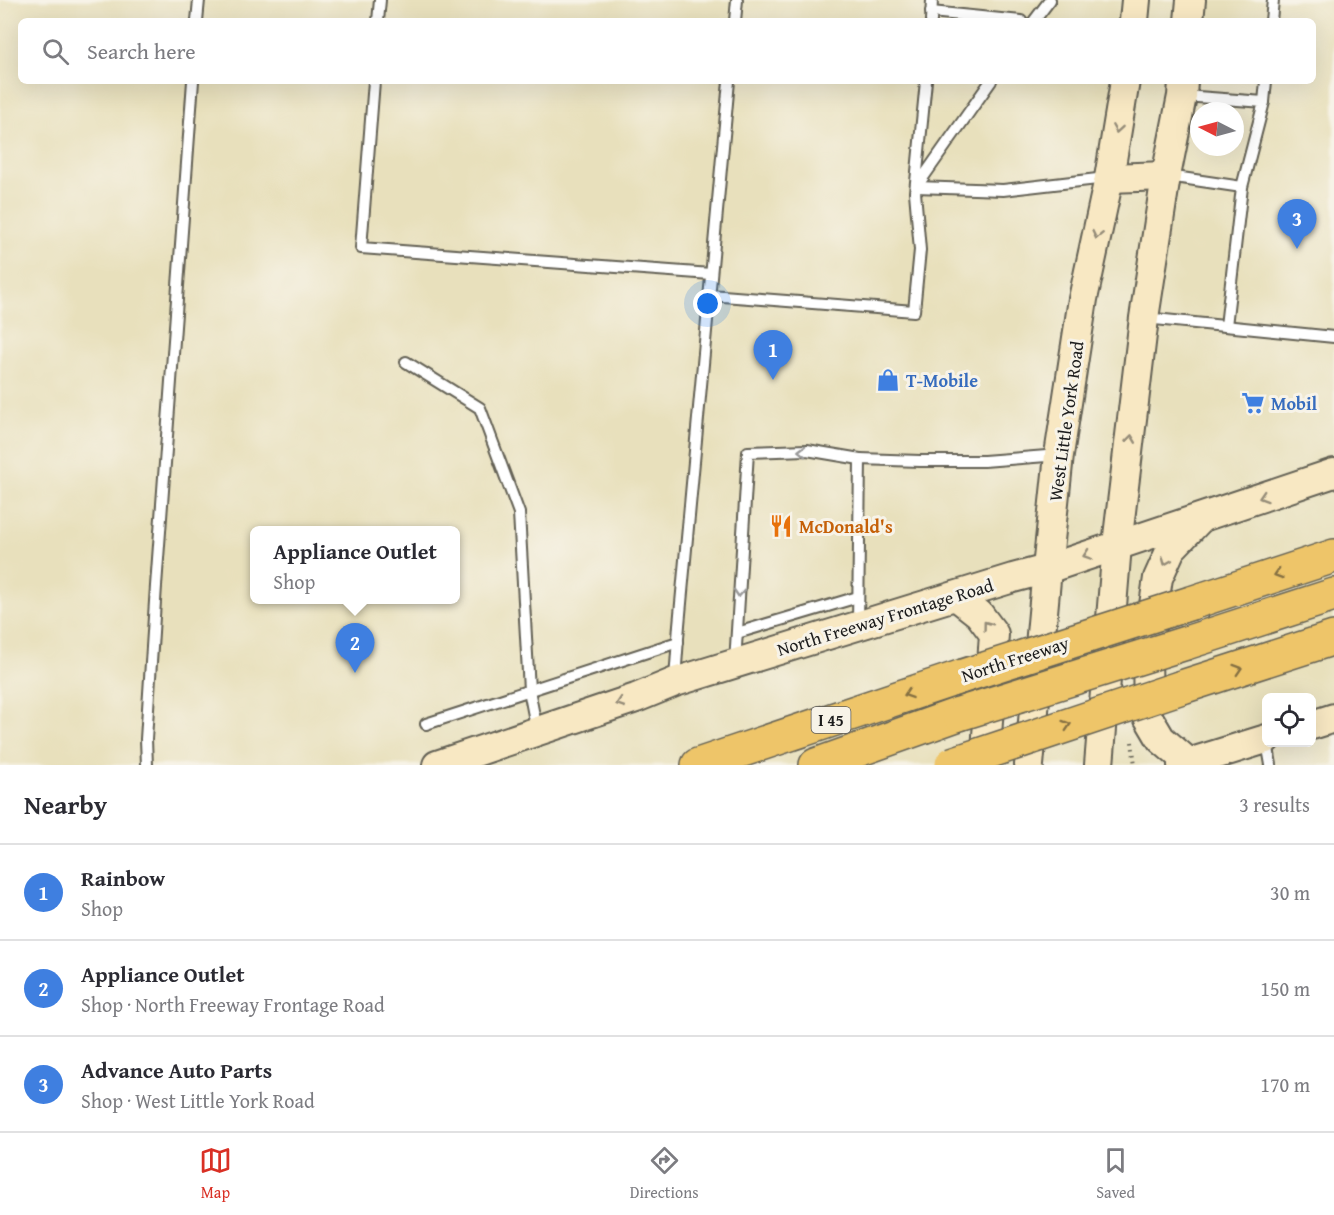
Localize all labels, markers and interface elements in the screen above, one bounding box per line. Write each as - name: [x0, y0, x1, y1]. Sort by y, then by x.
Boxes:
- search box: [18, 18, 1316, 84]
- icon: search: [39, 35, 72, 68]
- text: Search here: [87, 35, 196, 67]
- north arrow: [1190, 102, 1244, 156]
- one-way arrow: [1112, 125, 1124, 134]
- pin: 3: [1278, 200, 1316, 249]
- one-way arrow: [1091, 230, 1104, 240]
- your location: [693, 289, 722, 318]
- pin: 1: [754, 330, 792, 380]
- street label: West Little York Road: [1041, 339, 1091, 503]
- shop icon: T-Mobile: [875, 367, 901, 393]
- place label: T-Mobile: [906, 367, 978, 394]
- supermarket icon: Mobil: [1240, 390, 1266, 416]
- place label: Mobil: [1271, 390, 1317, 417]
- one-way arrow: [1124, 434, 1136, 444]
- one-way arrow: [797, 444, 806, 457]
- one-way arrow: [1258, 489, 1269, 502]
- restaurant icon: McDonald's: [768, 513, 794, 539]
- place label: McDonald's: [799, 513, 893, 540]
- popup: [250, 526, 460, 604]
- text: Appliance Outlet: [273, 535, 437, 567]
- one-way arrow: [1082, 548, 1093, 560]
- one-way arrow: [1161, 555, 1173, 566]
- text: Shop: [273, 567, 315, 596]
- one-way arrow: [1273, 567, 1284, 580]
- street label: North Freeway Frontage Road: [774, 571, 997, 663]
- one-way arrow: [733, 588, 746, 597]
- one-way arrow: [984, 621, 995, 632]
- pin: 2: [336, 624, 374, 673]
- street label: North Freeway: [958, 629, 1072, 689]
- one-way arrow: [1232, 664, 1243, 676]
- one-way arrow: [903, 687, 914, 700]
- map controls: [1262, 693, 1316, 747]
- button: locate: [1262, 693, 1316, 747]
- one-way arrow: [615, 696, 626, 708]
- road number: I 45: [812, 707, 850, 733]
- one-way arrow: [1061, 720, 1072, 733]
- text: Nearby: [24, 785, 107, 824]
- text: 3 results: [1239, 790, 1310, 819]
- text: Rainbow: [81, 862, 165, 894]
- text: 1: [38, 878, 49, 907]
- text: 30 m: [1270, 878, 1310, 907]
- text: Shop: [81, 894, 123, 923]
- text: Appliance Outlet: [81, 958, 245, 990]
- text: 2: [38, 974, 49, 1003]
- text: 150 m: [1260, 974, 1310, 1003]
- text: Shop · North Freeway Frontage Road: [81, 990, 385, 1019]
- text: Advance Auto Parts: [81, 1054, 272, 1086]
- text: 3: [38, 1070, 49, 1099]
- text: 170 m: [1260, 1070, 1310, 1099]
- text: Shop · West Little York Road: [81, 1086, 315, 1115]
- tab: Map: [199, 1144, 232, 1204]
- tab: Directions: [630, 1144, 699, 1204]
- tab: Saved: [1096, 1144, 1135, 1204]

